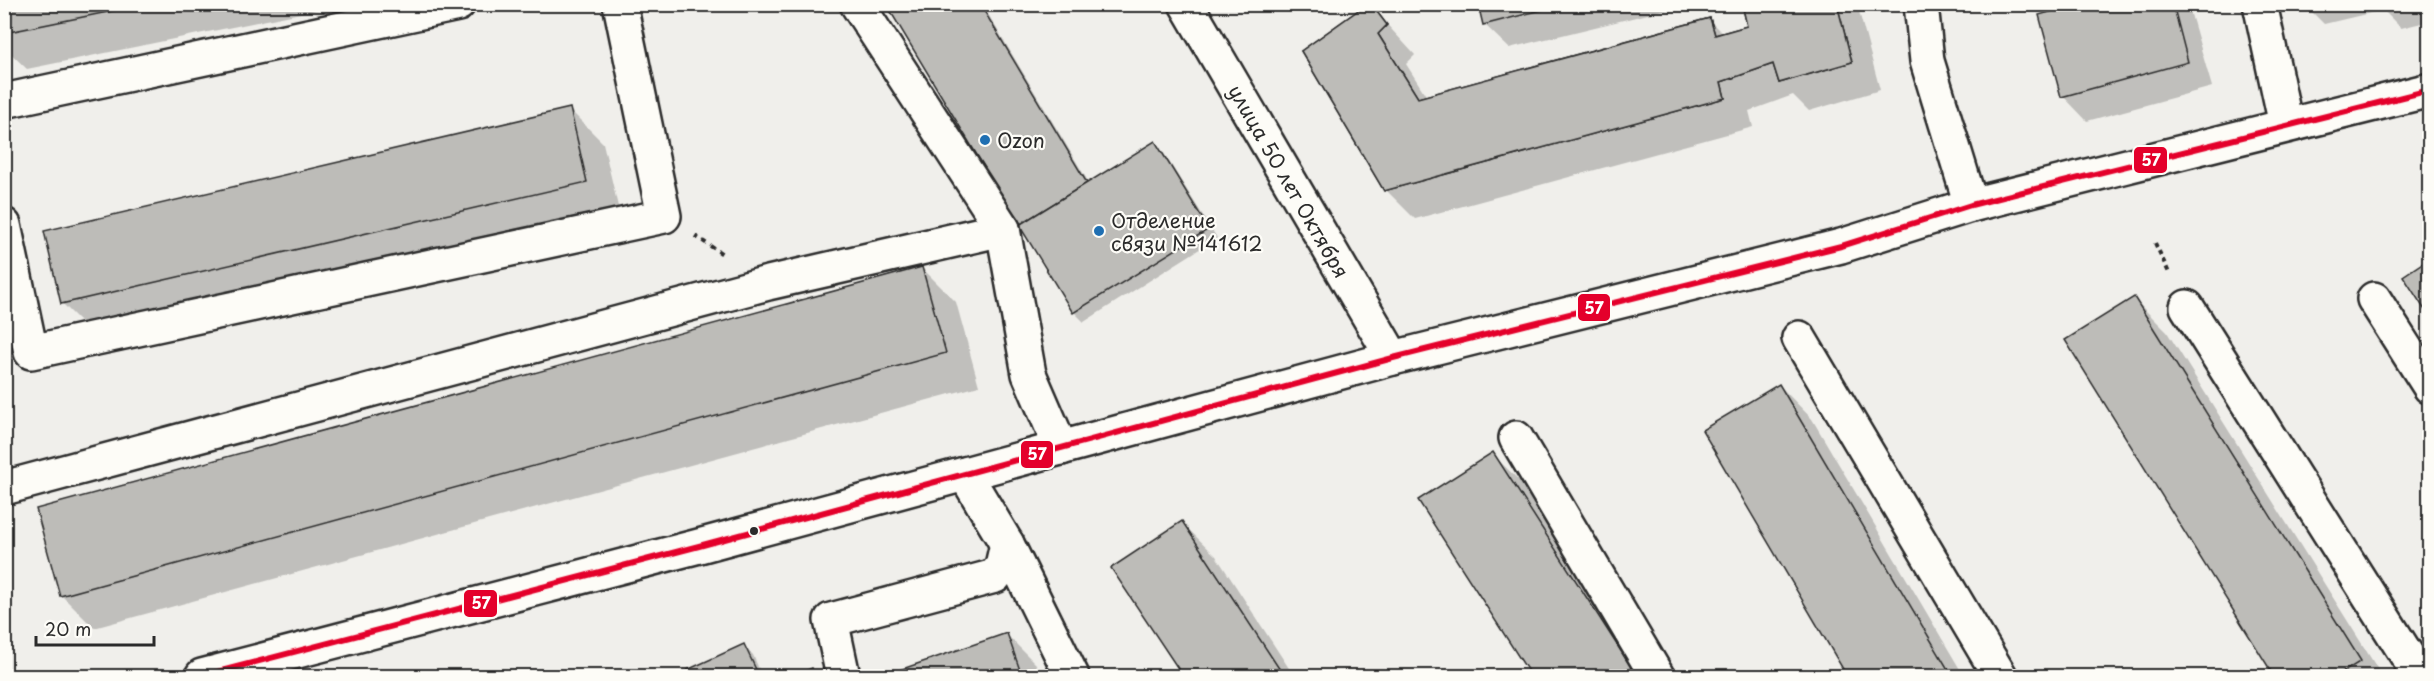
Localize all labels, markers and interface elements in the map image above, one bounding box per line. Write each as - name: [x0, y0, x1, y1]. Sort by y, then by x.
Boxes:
- street label: улица 50 лет Октября: [1221, 79, 1357, 283]
- place label: Ozon: [997, 125, 1045, 155]
- marker: Ozon: [978, 133, 992, 147]
- line badge: 57: [2133, 146, 2168, 174]
- text: 57: [2141, 147, 2161, 171]
- place label: Отделение связи №141612: [1111, 205, 1262, 258]
- marker: Отделение связи №141612: [1092, 224, 1106, 238]
- line badge: 57: [1577, 293, 1611, 322]
- text: 57: [1584, 295, 1604, 319]
- line badge: 57: [1020, 440, 1054, 469]
- text: 57: [1027, 441, 1047, 465]
- unlabelled marker: [748, 525, 760, 537]
- line badge: 57: [463, 589, 498, 618]
- text: 57: [471, 590, 491, 614]
- scale bar: [36, 609, 154, 647]
- text: 20 m: [45, 615, 91, 642]

